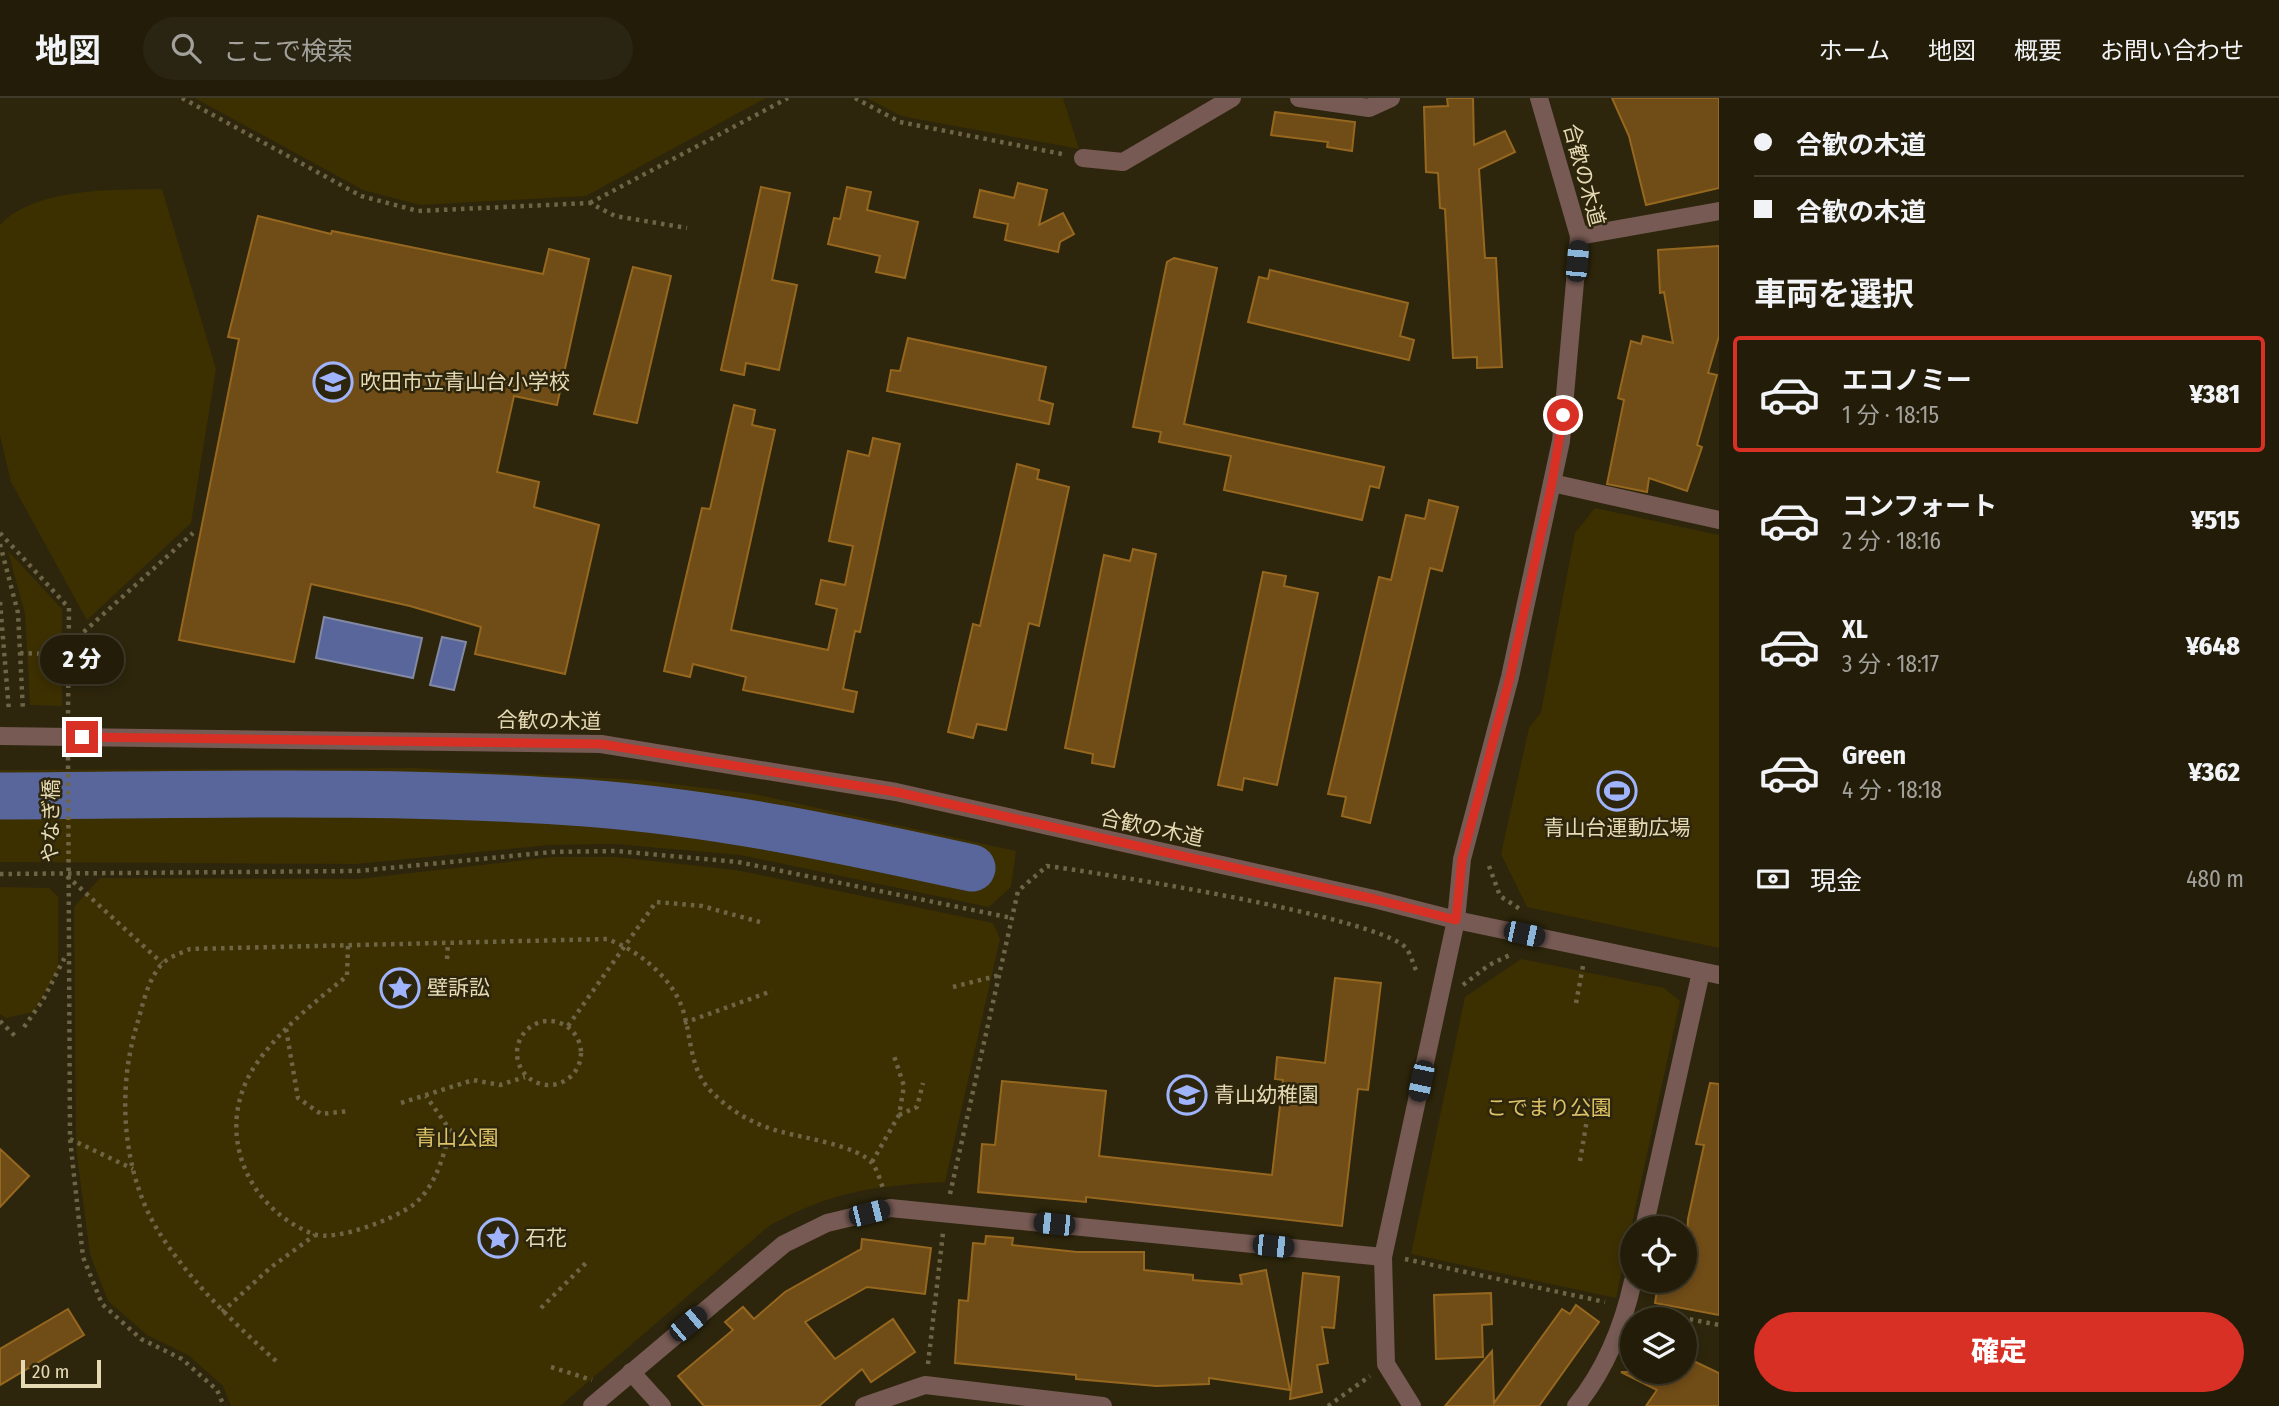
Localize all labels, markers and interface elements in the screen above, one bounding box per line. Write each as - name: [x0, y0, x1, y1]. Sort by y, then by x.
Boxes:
- search box: [143, 17, 633, 80]
- icon: search: [167, 29, 205, 67]
- text: 地図: [35, 31, 101, 71]
- text: ここで検索: [223, 36, 353, 67]
- text: ホーム: [1819, 37, 1890, 65]
- text: 地図: [1928, 37, 1976, 65]
- text: 概要: [2014, 37, 2062, 65]
- text: お問い合わせ: [2100, 37, 2244, 65]
- street label: 合歓の木道: [1558, 121, 1610, 229]
- text: 合歓の木道: [1796, 130, 1926, 161]
- text: 合歓の木道: [1796, 197, 1926, 228]
- car: [1565, 239, 1590, 283]
- text: 車両を選択: [1754, 275, 1914, 313]
- school or university icon: 吹田市立青山台小学校: [312, 361, 354, 403]
- icon: car: [1758, 363, 1821, 426]
- text: エコノミー: [1842, 365, 1972, 396]
- place label: 吹田市立青山台小学校: [360, 369, 570, 395]
- text: ¥381: [2189, 379, 2240, 410]
- route start: [1547, 399, 1579, 431]
- text: 1 分 · 18:15: [1842, 401, 1939, 429]
- icon: car: [1758, 489, 1821, 552]
- text: コンフォート: [1842, 491, 1997, 522]
- text: ¥515: [2191, 505, 2240, 536]
- text: 2 分 · 18:16: [1842, 527, 1941, 555]
- text: XL: [1842, 614, 1868, 645]
- icon: car: [1758, 615, 1821, 678]
- text: ¥648: [2186, 631, 2240, 662]
- callout: 2 分: [40, 636, 124, 684]
- text: 2 分: [63, 645, 101, 673]
- text: 3 分 · 18:17: [1842, 650, 1939, 678]
- street label: 合歓の木道: [496, 707, 602, 735]
- route end: [66, 721, 98, 753]
- text: Green: [1842, 740, 1906, 771]
- icon: car: [1758, 741, 1821, 804]
- text: ¥362: [2188, 757, 2240, 788]
- sports icon: 青山台運動広場: [1596, 770, 1638, 812]
- text: 4 分 · 18:18: [1842, 776, 1942, 804]
- street label: やなぎ橋: [37, 779, 65, 863]
- street label: 合歓の木道: [1098, 804, 1206, 852]
- place label: 青山台運動広場: [1544, 815, 1691, 841]
- icon: cash: [1754, 860, 1792, 898]
- text: 480 m: [2186, 865, 2244, 893]
- text: 現金: [1810, 866, 1862, 897]
- car: [1502, 919, 1547, 949]
- place icon: 壁訴訟: [379, 967, 421, 1009]
- place label: 壁訴訟: [427, 975, 490, 1001]
- car: [1407, 1058, 1436, 1104]
- school or university icon: 青山幼稚園: [1166, 1074, 1208, 1116]
- place label: 青山幼稚園: [1214, 1082, 1319, 1108]
- park label: こでまり公園: [1486, 1095, 1612, 1121]
- park label: 青山公園: [415, 1125, 499, 1151]
- car: [847, 1198, 892, 1228]
- car: [1033, 1211, 1076, 1237]
- map controls: [1620, 1216, 1697, 1384]
- button: locate: [1620, 1216, 1697, 1293]
- place icon: 石花: [477, 1217, 519, 1259]
- place label: 石花: [525, 1225, 567, 1251]
- car: [1252, 1233, 1295, 1259]
- car: [666, 1302, 711, 1346]
- button: layers: [1620, 1307, 1697, 1384]
- button: 確定: [1754, 1312, 2244, 1392]
- scale bar: [21, 1357, 102, 1389]
- text: 20 m: [32, 1360, 69, 1383]

